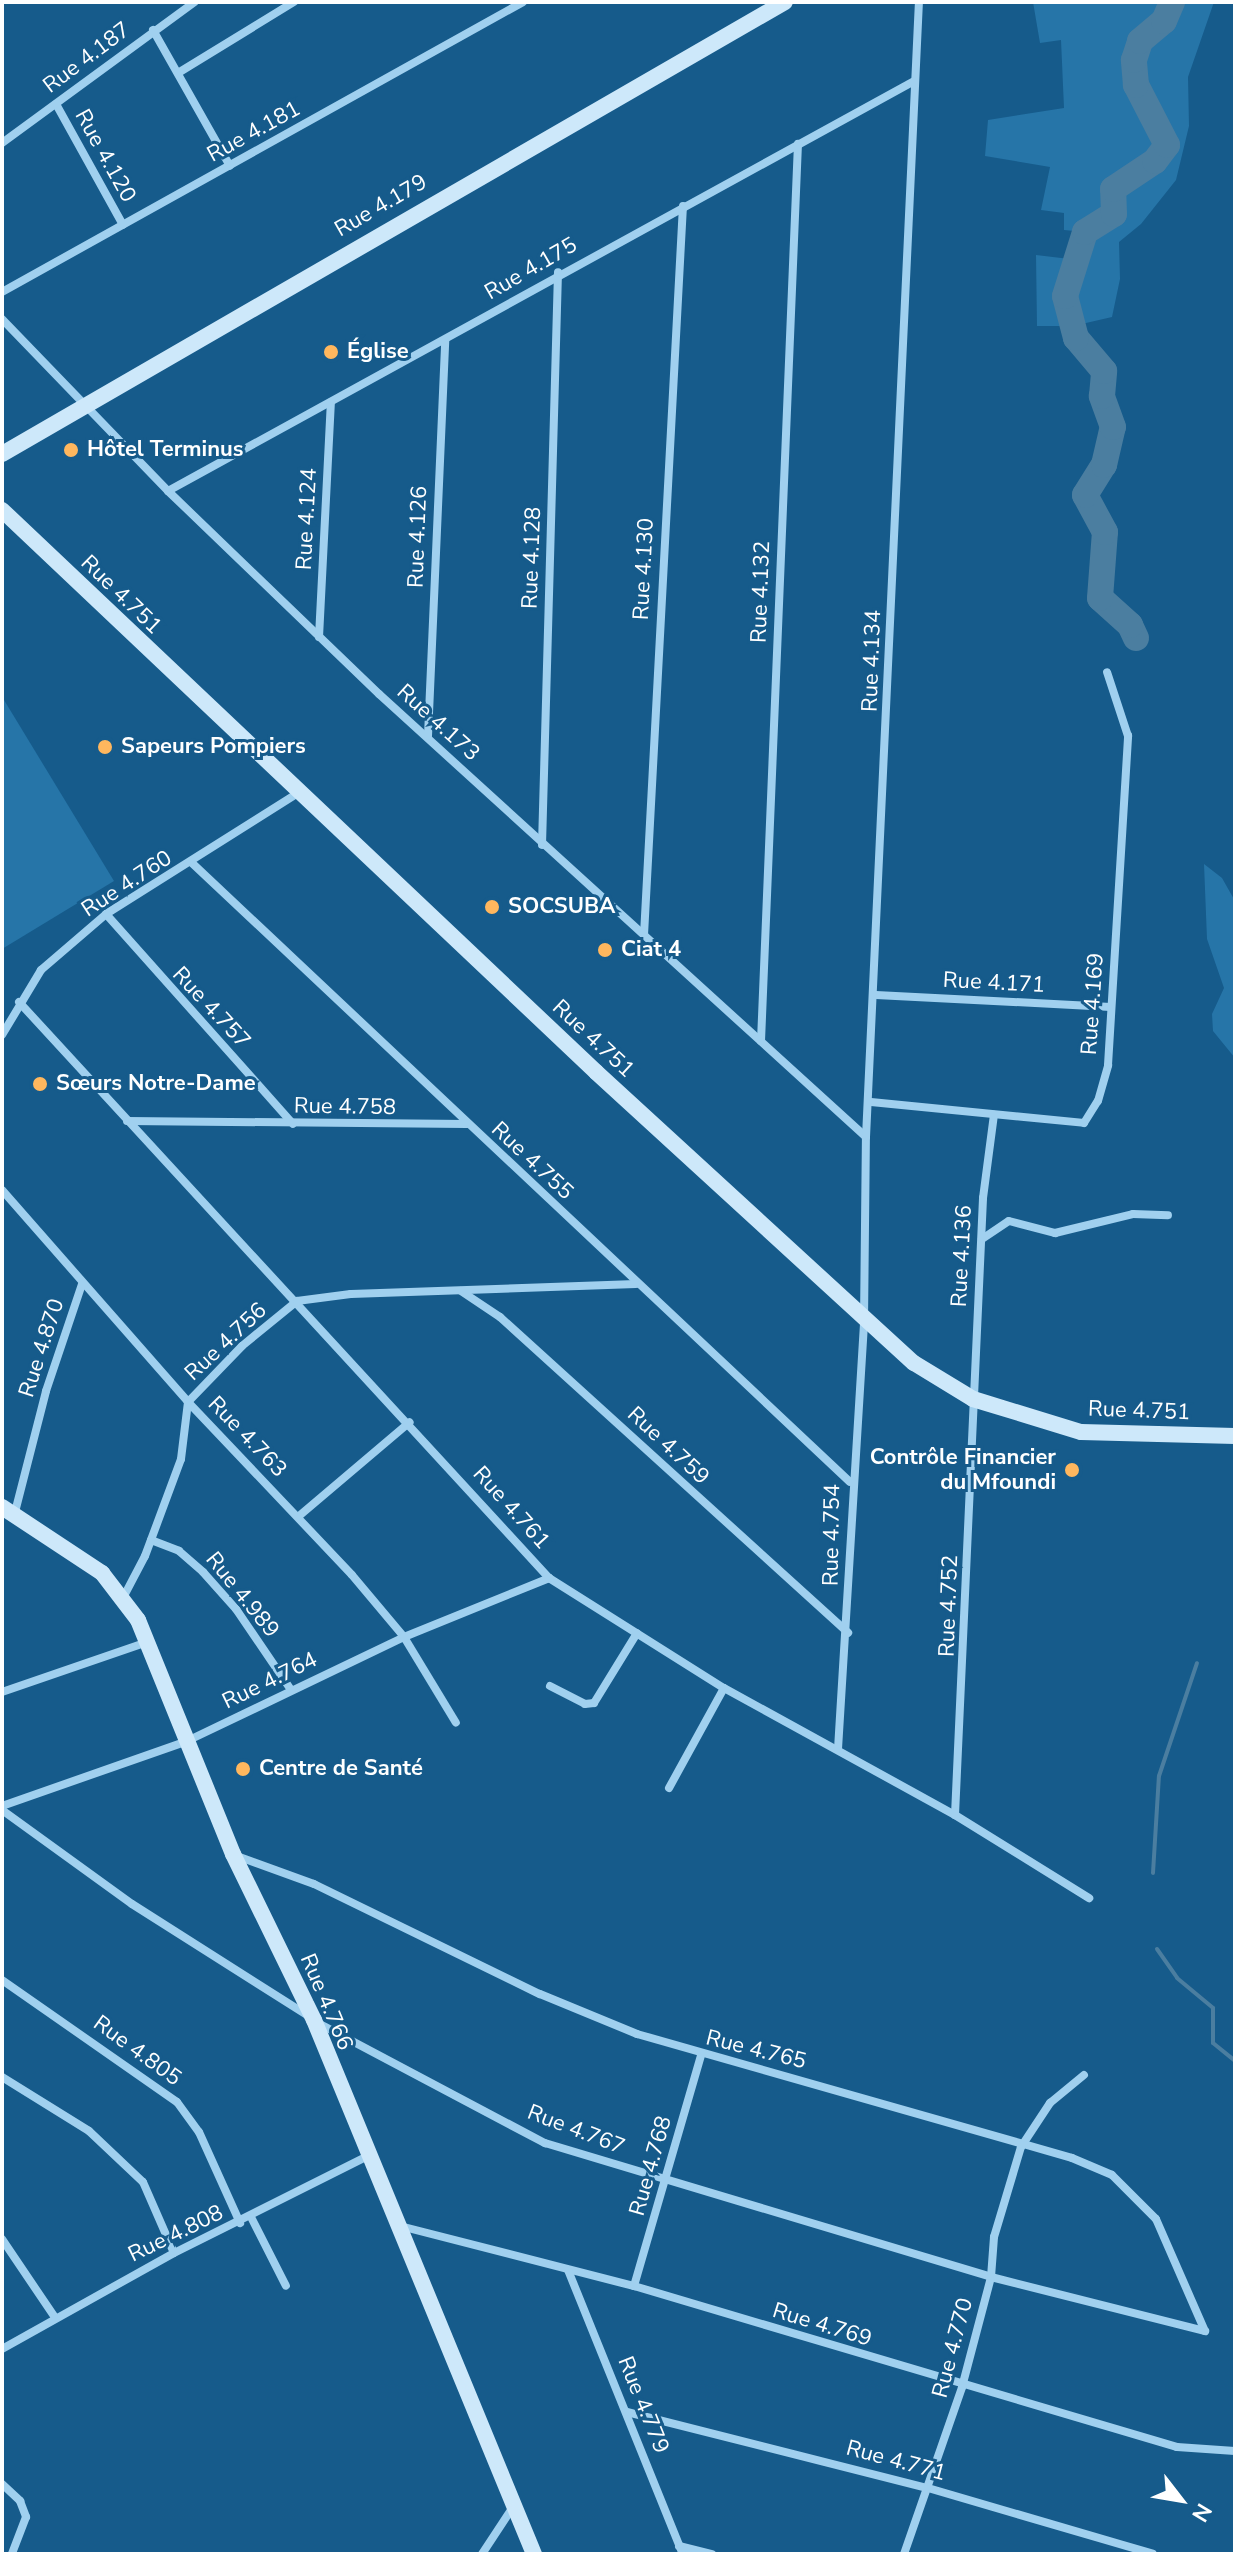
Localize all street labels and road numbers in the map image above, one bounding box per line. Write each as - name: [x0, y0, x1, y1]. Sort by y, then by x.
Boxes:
- street label: Rue 4.187: [38, 17, 136, 99]
- street label: Rue 4.181: [203, 96, 305, 168]
- street label: Rue 4.120: [69, 105, 141, 207]
- street label: Rue 4.179: [330, 169, 432, 243]
- street label: Rue 4.175: [480, 232, 582, 306]
- street label: Rue 4.124: [291, 467, 323, 571]
- street label: Rue 4.126: [403, 485, 433, 589]
- street label: Rue 4.128: [517, 506, 547, 610]
- street label: Rue 4.130: [628, 517, 660, 621]
- street label: Rue 4.132: [746, 540, 776, 644]
- street label: Rue 4.751: [75, 550, 167, 640]
- street label: Rue 4.134: [857, 609, 887, 713]
- street label: Rue 4.173: [391, 679, 485, 767]
- street label: Rue 4.760: [77, 845, 177, 923]
- street label: Rue 4.169: [1076, 952, 1110, 1056]
- street label: Rue 4.757: [166, 962, 256, 1054]
- street label: Rue 4.171: [942, 967, 1046, 999]
- street label: Rue 4.751: [547, 994, 639, 1084]
- street label: Rue 4.758: [294, 1093, 396, 1121]
- street label: Rue 4.755: [486, 1116, 578, 1206]
- street label: Rue 4.136: [946, 1204, 978, 1308]
- street label: Rue 4.870: [14, 1295, 70, 1401]
- street label: Rue 4.756: [180, 1297, 272, 1387]
- street label: Rue 4.763: [202, 1391, 292, 1483]
- street label: Rue 4.751: [1087, 1396, 1191, 1426]
- street label: Rue 4.759: [622, 1401, 714, 1491]
- street label: Rue 4.761: [467, 1461, 555, 1555]
- street label: Rue 4.754: [818, 1484, 846, 1586]
- street label: Rue 4.989: [200, 1547, 284, 1643]
- street label: Rue 4.752: [934, 1554, 964, 1658]
- street label: Rue 4.764: [218, 1647, 322, 1715]
- street label: Rue 4.766: [294, 1950, 358, 2054]
- street label: Rue 4.805: [88, 2010, 186, 2092]
- street label: Rue 4.765: [703, 2025, 809, 2075]
- street label: Rue 4.767: [524, 2099, 628, 2161]
- street label: Rue 4.768: [624, 2113, 678, 2219]
- street label: Rue 4.808: [124, 2200, 228, 2268]
- street label: Rue 4.770: [927, 2295, 979, 2401]
- street label: Rue 4.769: [769, 2297, 875, 2353]
- street label: Rue 4.779: [612, 2353, 674, 2457]
- street label: Rue 4.771: [843, 2435, 949, 2487]

